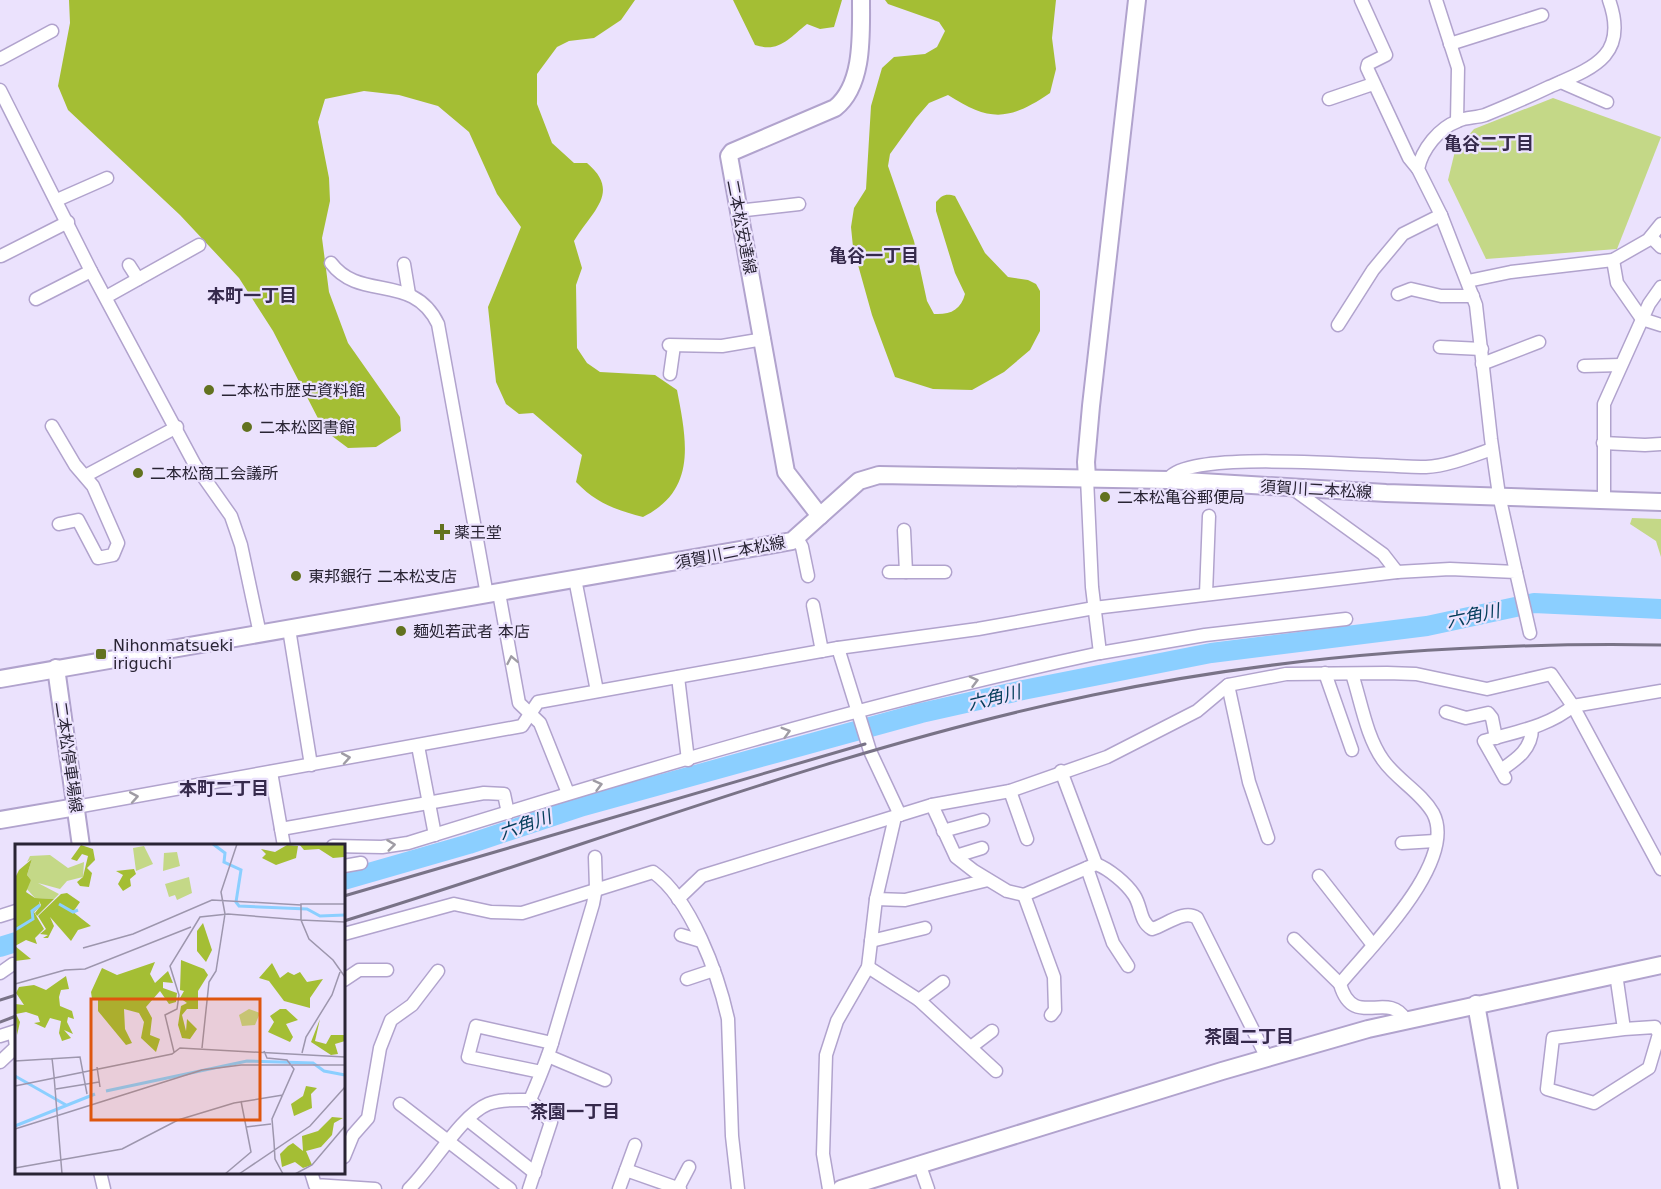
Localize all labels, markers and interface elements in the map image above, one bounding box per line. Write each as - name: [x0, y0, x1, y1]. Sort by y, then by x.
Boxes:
- district label: 亀谷二丁目: [1444, 133, 1534, 154]
- street label: 二本松安達線: [723, 178, 760, 276]
- district label: 亀谷一丁目: [829, 245, 919, 266]
- district label: 本町一丁目: [207, 285, 297, 306]
- place label: 二本松市歴史資料館: [221, 381, 365, 400]
- marker: 二本松市歴史資料館: [202, 383, 216, 397]
- place label: 二本松図書館: [259, 418, 355, 437]
- marker: 二本松図書館: [240, 420, 254, 434]
- place label: 二本松商工会議所: [150, 464, 278, 483]
- marker: 二本松商工会議所: [131, 466, 145, 480]
- street label: 須賀川二本松線: [1260, 477, 1372, 502]
- place label: 二本松亀谷郵便局: [1117, 488, 1245, 507]
- marker: 二本松亀谷郵便局: [1098, 490, 1112, 504]
- place label: 薬王堂: [454, 523, 502, 542]
- marker: 薬王堂: [435, 525, 449, 539]
- street label: 須賀川二本松線: [673, 532, 787, 573]
- place label: 東邦銀行 二本松支店: [308, 567, 457, 586]
- marker: 東邦銀行 二本松支店: [289, 569, 303, 583]
- water label: 六角川: [1444, 599, 1503, 631]
- place label: 麺処若武者 本店: [413, 622, 530, 641]
- marker: 麺処若武者 本店: [394, 624, 408, 638]
- place label: Nihonmatsueki iriguchi: [113, 636, 233, 673]
- marker: Nihonmatsueki iriguchi: [94, 647, 108, 661]
- one-way arrow: [506, 656, 518, 665]
- one-way arrow: [968, 676, 979, 688]
- water label: 六角川: [965, 680, 1025, 714]
- street label: 二本松停車場線: [51, 700, 86, 814]
- one-way arrow: [780, 727, 791, 739]
- one-way arrow: [342, 753, 351, 765]
- district label: 本町二丁目: [179, 778, 269, 799]
- one-way arrow: [592, 780, 603, 792]
- one-way arrow: [128, 791, 138, 804]
- water label: 六角川: [496, 805, 556, 843]
- one-way arrow: [386, 840, 396, 852]
- inset map: [15, 844, 345, 1174]
- district label: 茶園二丁目: [1204, 1026, 1294, 1047]
- district label: 茶園一丁目: [530, 1101, 620, 1122]

